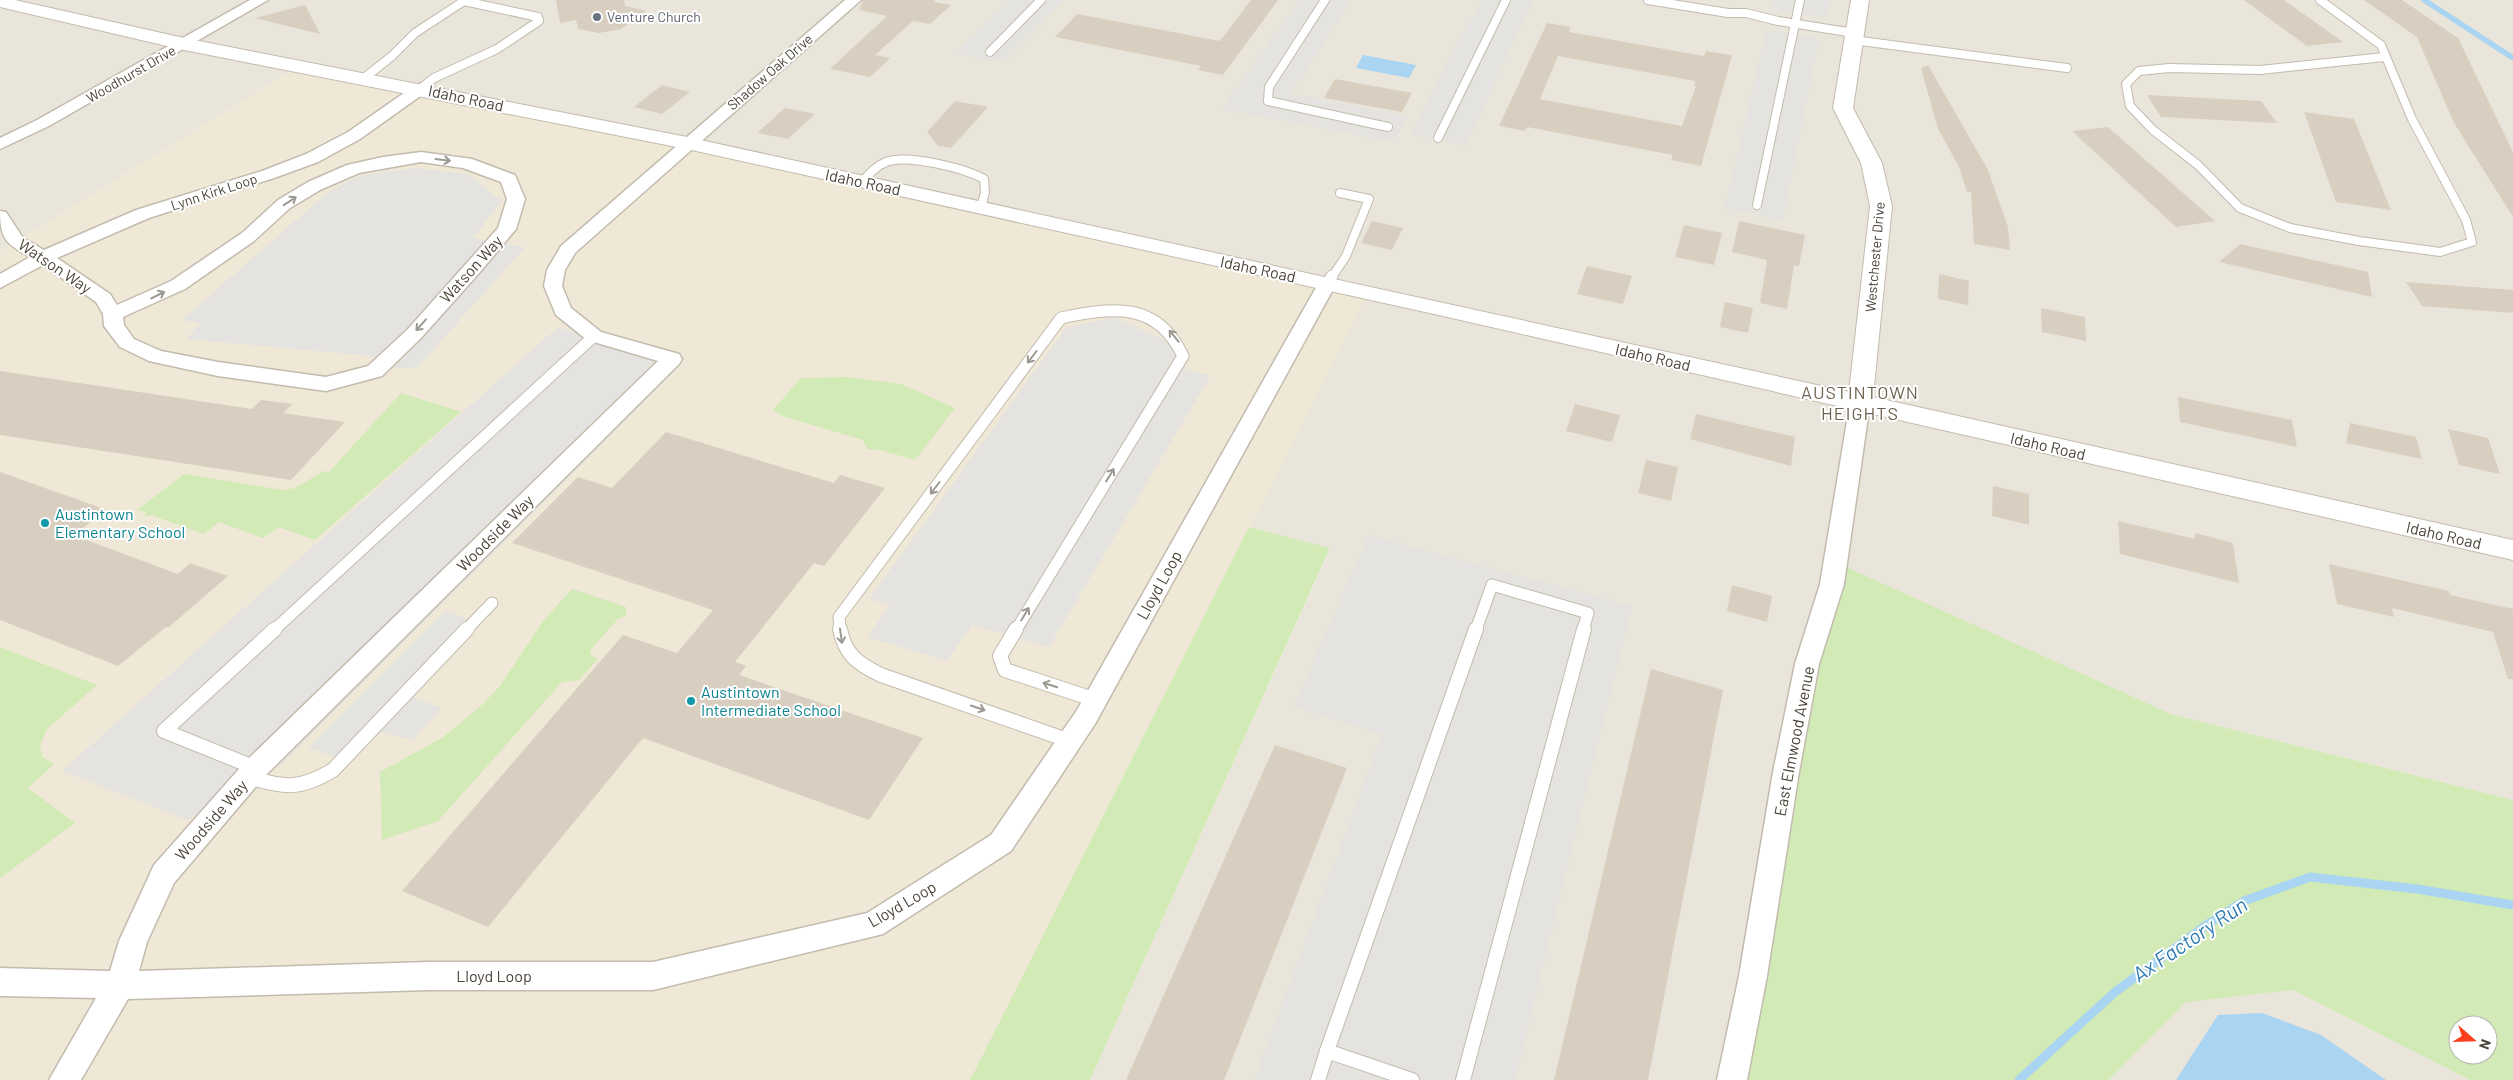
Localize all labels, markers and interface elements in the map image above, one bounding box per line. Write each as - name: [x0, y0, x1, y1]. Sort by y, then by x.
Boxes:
- place label: Venture Church: [607, 8, 701, 25]
- marker: Venture Church: [591, 11, 603, 23]
- street label: Shadow Oak Drive: [724, 30, 816, 113]
- street label: Woodhurst Drive: [83, 41, 178, 106]
- street label: Idaho Road: [427, 80, 506, 115]
- one-way arrow: [435, 155, 451, 165]
- street label: Idaho Road: [824, 164, 903, 199]
- street label: Lynn Kirk Loop: [168, 170, 259, 214]
- one-way arrow: [282, 196, 296, 206]
- street label: Westchester Drive: [1861, 201, 1888, 313]
- street label: Watson Way: [435, 231, 506, 306]
- street label: Watson Way: [15, 234, 96, 297]
- street label: Idaho Road: [1219, 251, 1298, 286]
- one-way arrow: [150, 290, 165, 299]
- one-way arrow: [415, 319, 427, 332]
- one-way arrow: [1168, 330, 1179, 343]
- street label: Idaho Road: [1614, 339, 1693, 374]
- one-way arrow: [1027, 350, 1037, 364]
- district label: AUSTINTOWN HEIGHTS: [1801, 381, 1919, 424]
- street label: Idaho Road: [2009, 428, 2088, 463]
- one-way arrow: [1105, 469, 1115, 483]
- one-way arrow: [930, 481, 941, 494]
- street label: Woodside Way: [452, 490, 537, 575]
- place label: Austintown Elementary School: [55, 504, 185, 541]
- marker: Austintown Elementary School: [39, 517, 51, 529]
- street label: Idaho Road: [2405, 517, 2484, 552]
- street label: Lloyd Loop: [1132, 547, 1185, 622]
- one-way arrow: [1020, 607, 1031, 621]
- one-way arrow: [837, 627, 847, 643]
- street label: East Elmwood Avenue: [1770, 664, 1817, 818]
- one-way arrow: [1042, 679, 1058, 689]
- place label: Austintown Intermediate School: [701, 682, 841, 719]
- marker: Austintown Intermediate School: [685, 695, 697, 707]
- one-way arrow: [970, 704, 986, 714]
- street label: Woodside Way: [171, 775, 251, 864]
- street label: Lloyd Loop: [864, 876, 939, 931]
- water label: Ax Factory Run: [2127, 891, 2251, 986]
- street label: Lloyd Loop: [456, 966, 532, 985]
- north arrow: [2448, 1015, 2498, 1065]
- text: N: [2476, 1037, 2495, 1052]

